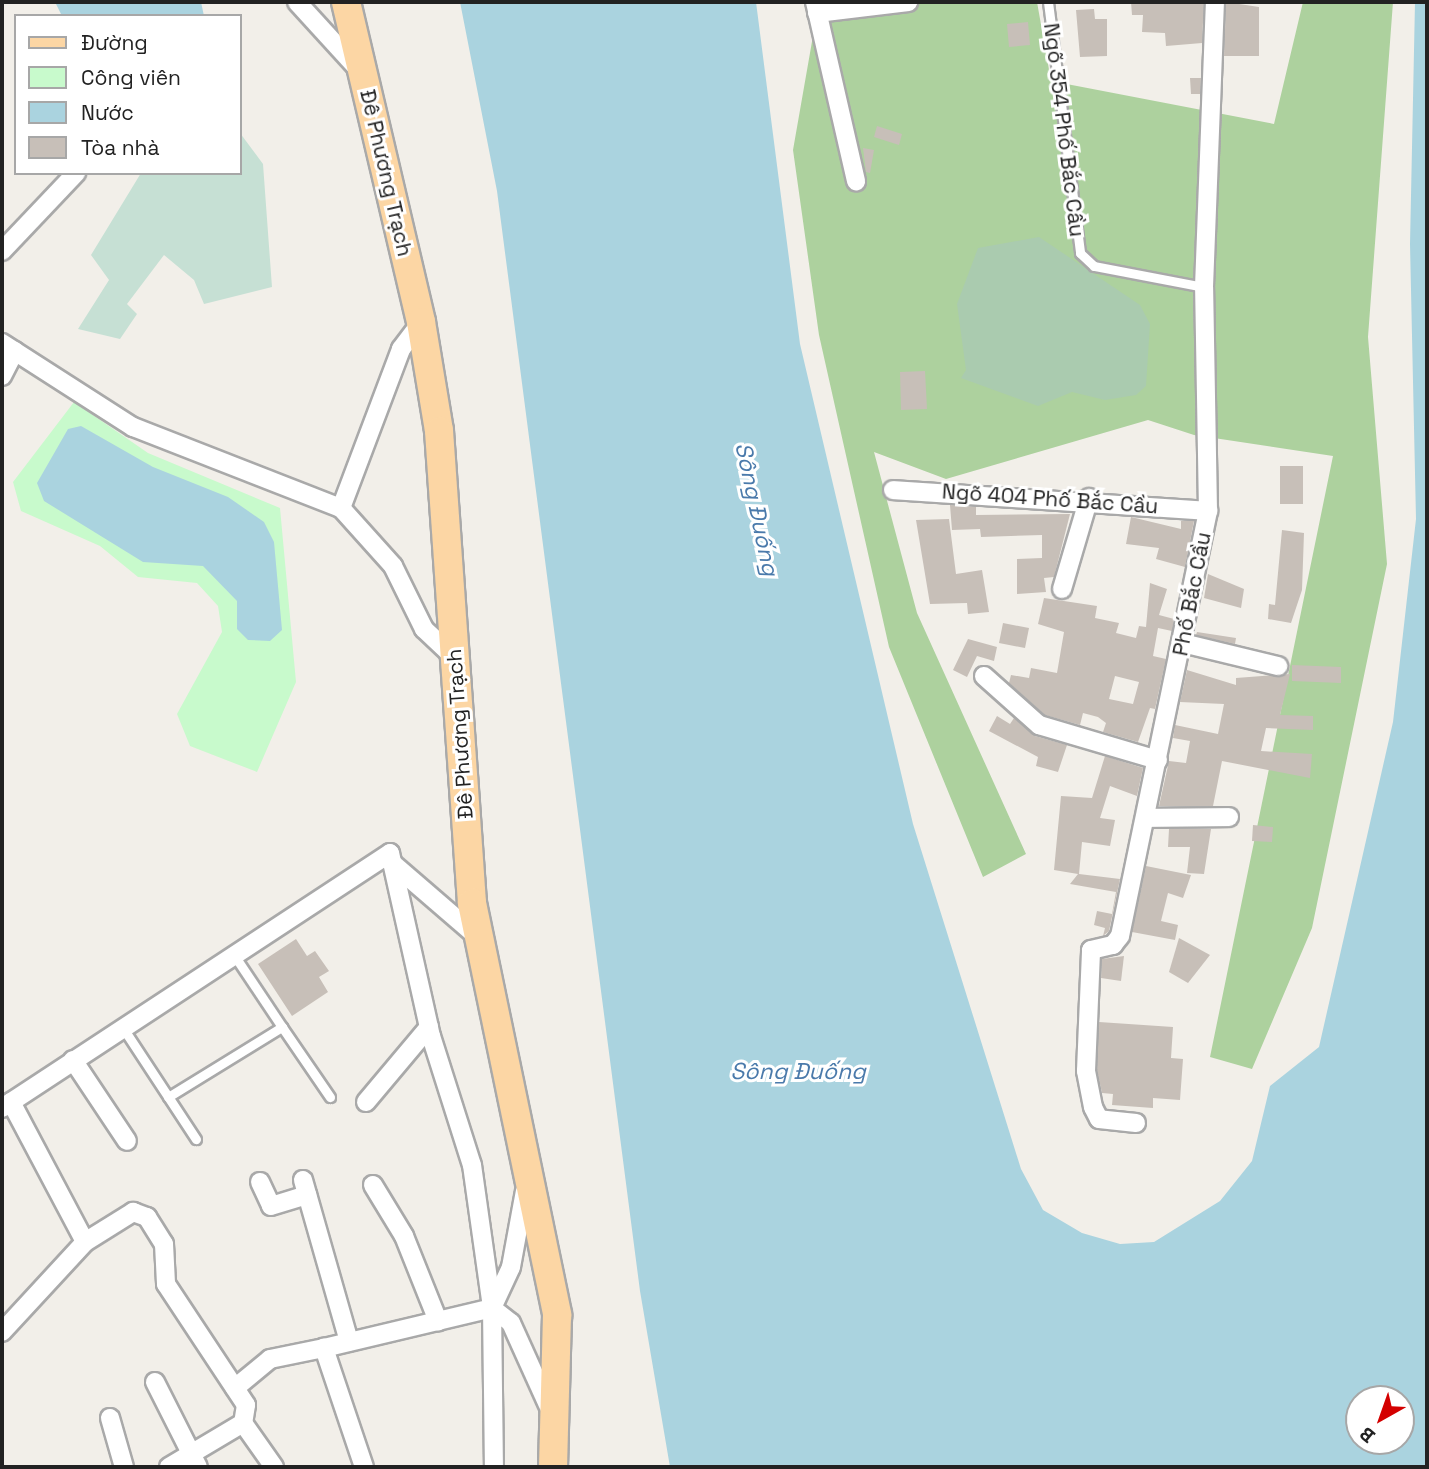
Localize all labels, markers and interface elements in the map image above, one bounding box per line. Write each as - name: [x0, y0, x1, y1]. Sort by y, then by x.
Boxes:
- legend: [14, 14, 242, 175]
- street label: Ngõ 354 Phố Bắc Cầu: [1038, 22, 1090, 238]
- text: Đường: [81, 29, 148, 56]
- text: Công viên: [81, 64, 181, 91]
- street label: Đê Phương Trạch: [354, 87, 418, 259]
- text: Nước: [81, 99, 134, 126]
- text: Tòa nhà: [81, 134, 160, 161]
- water label: Sông Đuống: [729, 440, 785, 578]
- street label: Ngõ 404 Phố Bắc Cầu: [941, 479, 1159, 519]
- street label: Phố Bắc Cầu: [1168, 530, 1216, 658]
- street label: Đê Phương Trạch: [441, 648, 479, 820]
- water label: Sông Đuống: [730, 1057, 866, 1085]
- north arrow: [1345, 1385, 1415, 1455]
- text: B: [1355, 1421, 1380, 1449]

